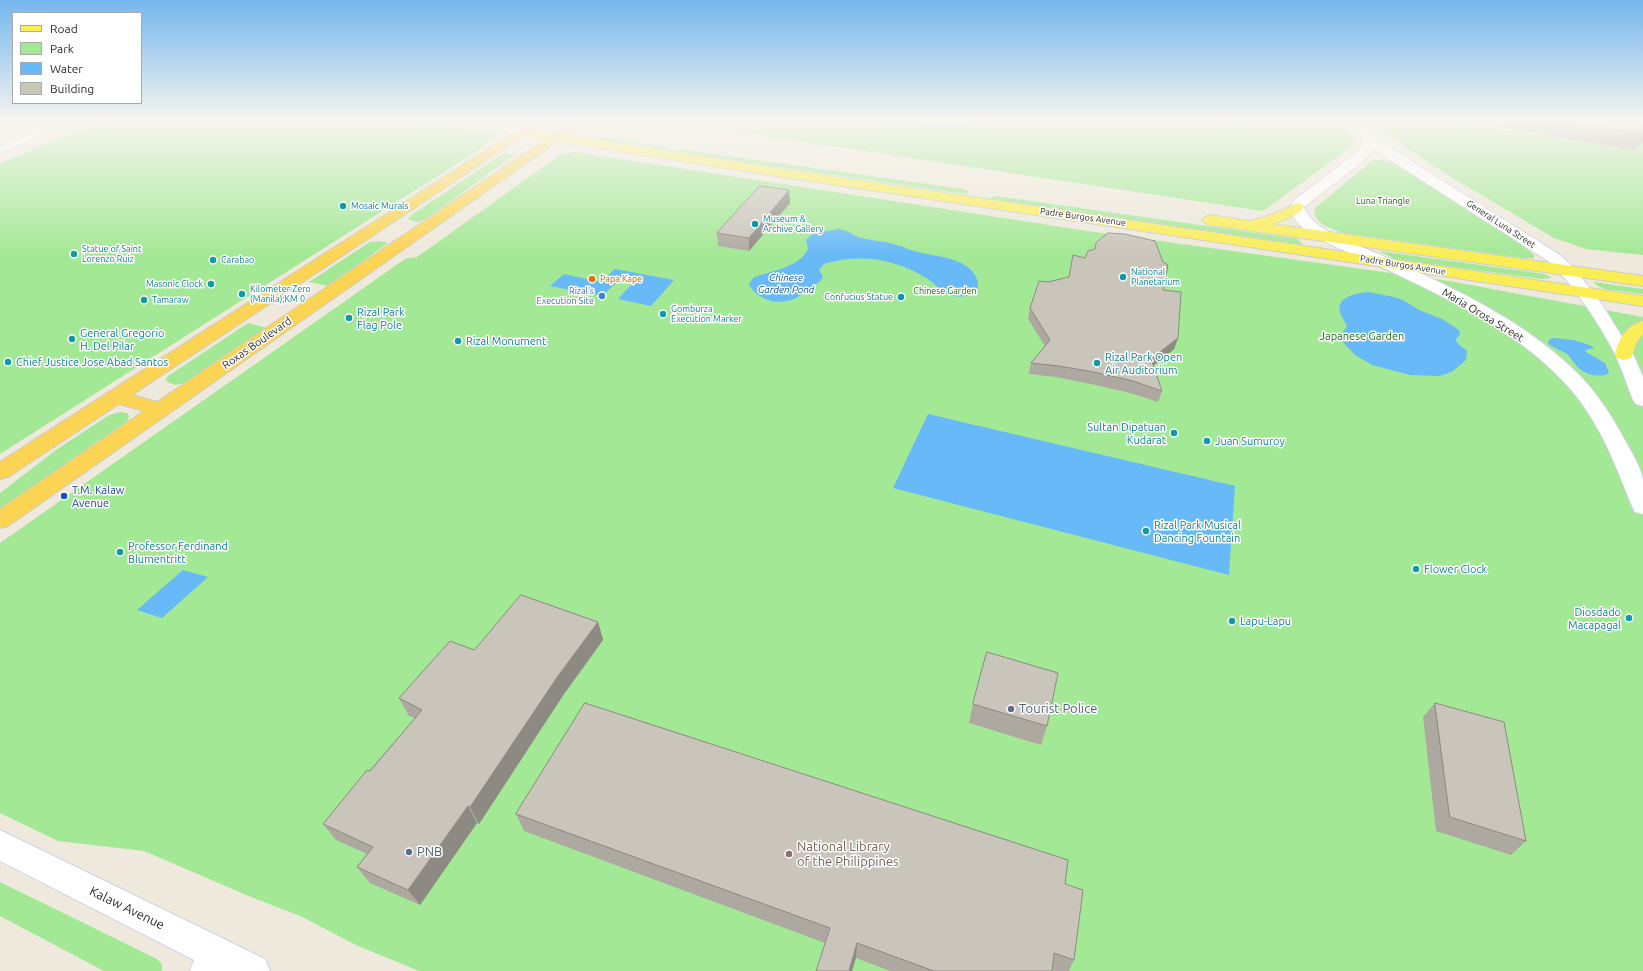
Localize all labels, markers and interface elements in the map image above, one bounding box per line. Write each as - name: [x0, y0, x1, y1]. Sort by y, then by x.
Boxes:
- legend: [12, 12, 142, 104]
- text: Road: [50, 22, 78, 35]
- text: Park: [50, 42, 74, 55]
- text: Water: [50, 62, 83, 75]
- text: Building: [50, 82, 94, 95]
- park label: Luna Triangle: [1356, 196, 1410, 206]
- street label: General Luna Street: [1464, 198, 1538, 250]
- marker: Mosaic Murals: [338, 201, 348, 211]
- place label: Mosaic Murals: [351, 201, 408, 211]
- street label: Padre Burgos Avenue: [1039, 206, 1127, 228]
- place label: Museum & Archive Gallery: [763, 214, 823, 235]
- marker: Museum & Archive Gallery: [750, 219, 760, 229]
- place label: Statue of Saint Lorenzo Ruiz: [82, 244, 142, 265]
- marker: Statue of Saint Lorenzo Ruiz: [69, 249, 79, 259]
- street label: Padre Burgos Avenue: [1359, 253, 1447, 277]
- marker: Carabao: [208, 255, 218, 265]
- place label: Carabao: [221, 255, 254, 265]
- place label: National Planetarium: [1131, 267, 1180, 288]
- water label: Chinese Garden Pond: [758, 272, 814, 296]
- marker: National Planetarium: [1118, 272, 1128, 282]
- marker: Papa Kape: [587, 274, 597, 284]
- place label: Papa Kape: [600, 274, 642, 284]
- place label: Masonic Clock: [146, 279, 203, 289]
- marker: Masonic Clock: [206, 279, 216, 289]
- place label: Kilometer Zero (Manila);KM 0: [250, 284, 311, 305]
- street label: Maria Orosa Street: [1440, 285, 1526, 345]
- place label: Rizal's Execution Site: [537, 286, 594, 307]
- park label: Chinese Garden: [913, 286, 977, 296]
- marker: Kilometer Zero (Manila);KM 0: [237, 289, 247, 299]
- marker: Rizal's Execution Site: [597, 291, 607, 301]
- place label: Confucius Statue: [825, 292, 893, 302]
- marker: Confucius Statue: [896, 292, 906, 302]
- marker: Tamaraw: [139, 295, 149, 305]
- place label: Tamaraw: [152, 295, 189, 305]
- place label: Gomburza Execution Marker: [671, 304, 742, 325]
- place label: Rizal Park Flag Pole: [357, 305, 404, 331]
- marker: Gomburza Execution Marker: [658, 309, 668, 319]
- marker: Rizal Park Flag Pole: [344, 313, 354, 323]
- street label: Roxas Boulevard: [220, 314, 294, 372]
- place label: General Gregorio H. Del Pilar: [80, 326, 164, 352]
- park label: Japanese Garden: [1320, 329, 1404, 343]
- marker: General Gregorio H. Del Pilar: [67, 334, 77, 344]
- place label: Rizal Monument: [466, 334, 546, 348]
- marker: Rizal Monument: [453, 336, 463, 346]
- place label: Rizal Park Open Air Auditorium: [1105, 350, 1182, 376]
- place label: Chief Justice Jose Abad Santos: [16, 355, 168, 369]
- marker: Chief Justice Jose Abad Santos: [3, 357, 13, 367]
- marker: Rizal Park Open Air Auditorium: [1092, 358, 1102, 368]
- place label: Sultan Dipatuan Kudarat: [1087, 420, 1166, 446]
- marker: Sultan Dipatuan Kudarat: [1169, 428, 1179, 438]
- place label: Juan Sumuroy: [1215, 434, 1285, 448]
- marker: Juan Sumuroy: [1202, 436, 1212, 446]
- place label: T.M. Kalaw Avenue: [72, 483, 124, 509]
- marker: T.M. Kalaw Avenue: [59, 491, 69, 501]
- place label: Rizal Park Musical Dancing Fountain: [1154, 518, 1241, 544]
- marker: Rizal Park Musical Dancing Fountain: [1141, 526, 1151, 536]
- place label: Professor Ferdinand Blumentritt: [128, 539, 228, 565]
- marker: Professor Ferdinand Blumentritt: [115, 547, 125, 557]
- place label: Flower Clock: [1424, 562, 1487, 576]
- marker: Flower Clock: [1411, 564, 1421, 574]
- place label: Diosdado Macapagal: [1568, 605, 1621, 631]
- marker: Diosdado Macapagal: [1624, 613, 1634, 623]
- place label: Lapu-Lapu: [1240, 614, 1291, 628]
- marker: Lapu-Lapu: [1227, 616, 1237, 626]
- place label: Tourist Police: [1019, 701, 1097, 717]
- marker: Tourist Police: [1006, 704, 1016, 714]
- place label: National Library of the Philippines: [797, 839, 899, 870]
- place label: PNB: [417, 844, 442, 860]
- marker: PNB: [404, 847, 414, 857]
- marker: National Library of the Philippines: [784, 849, 794, 859]
- street label: Kalaw Avenue: [87, 883, 167, 933]

